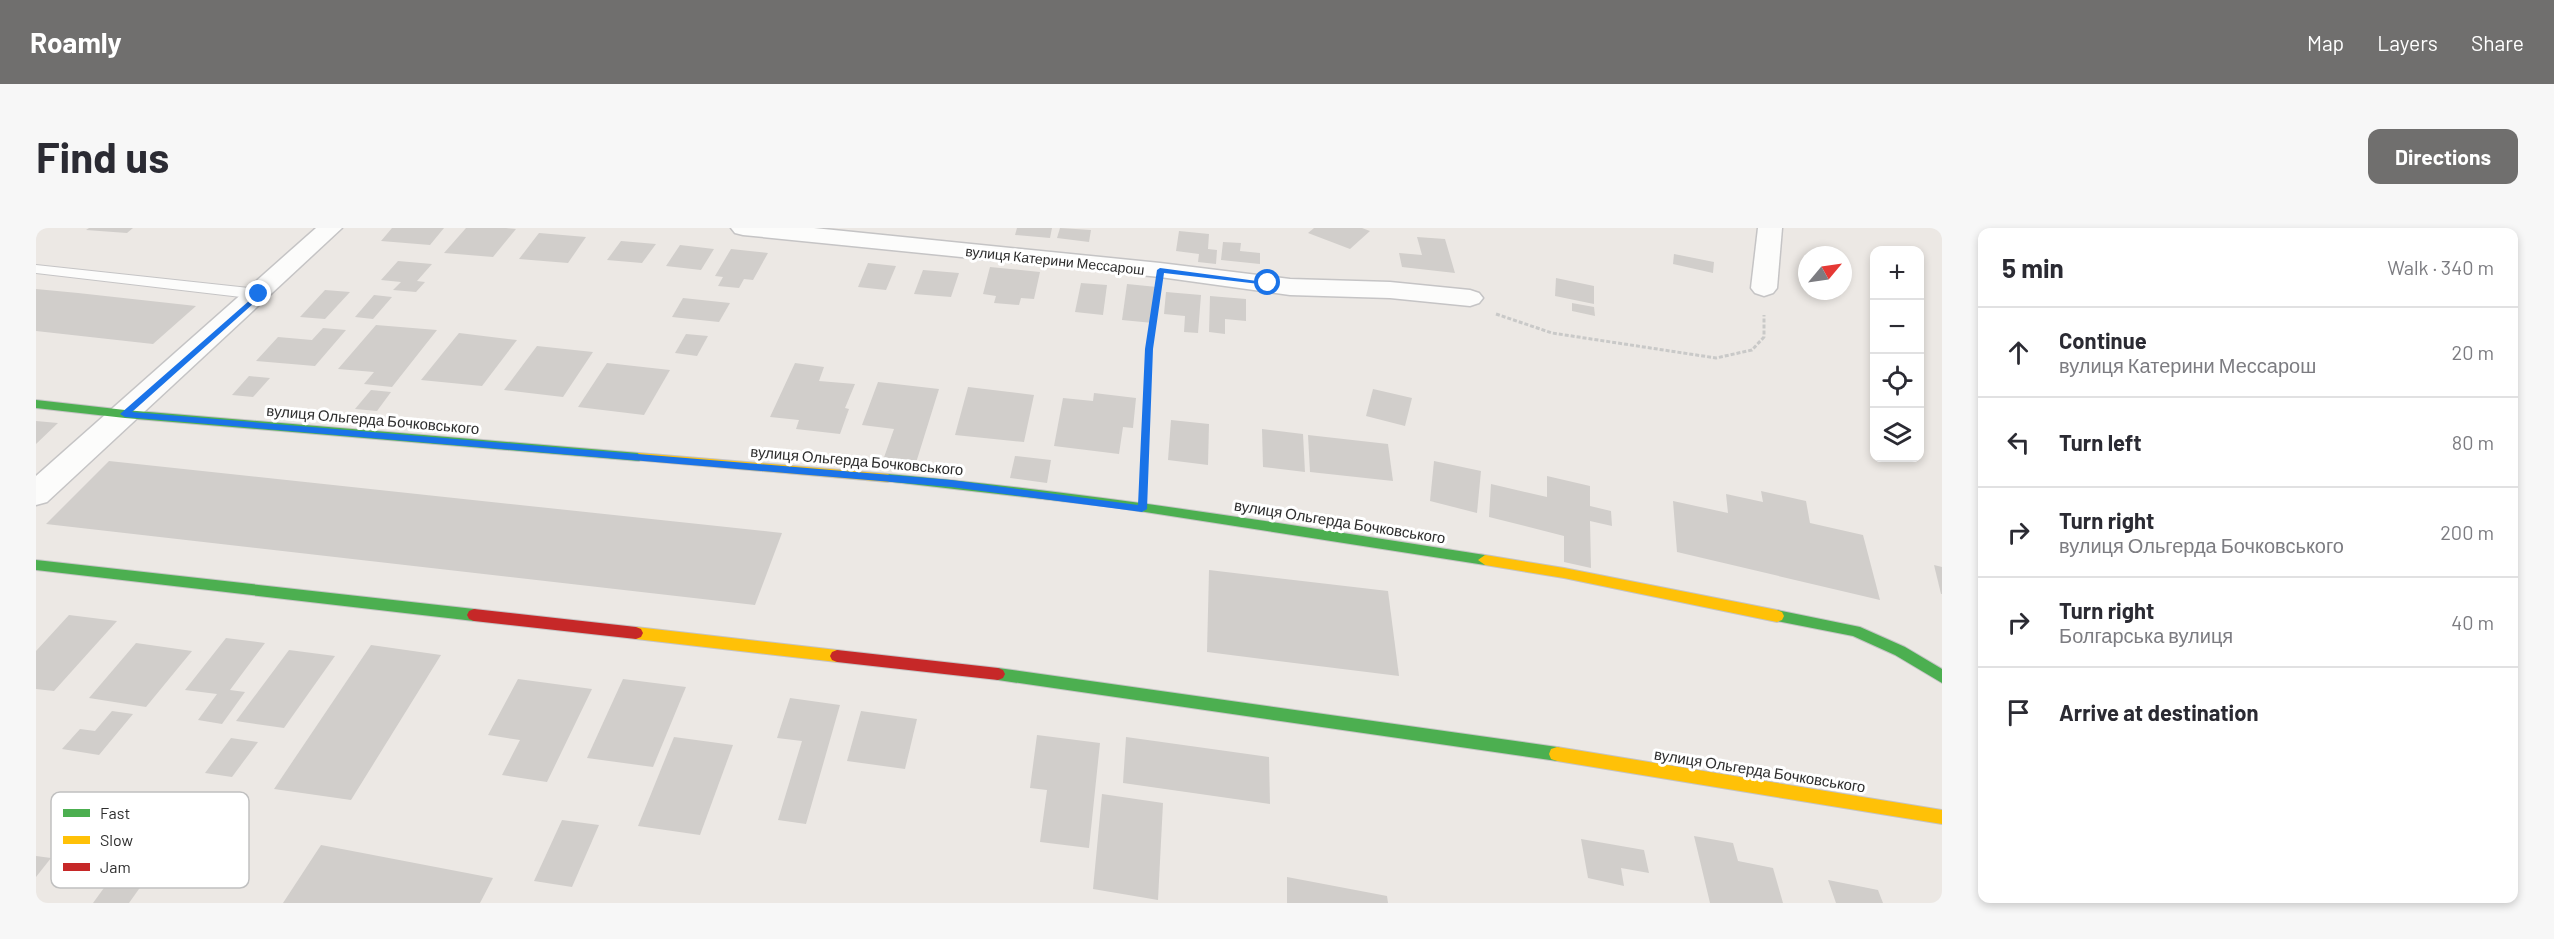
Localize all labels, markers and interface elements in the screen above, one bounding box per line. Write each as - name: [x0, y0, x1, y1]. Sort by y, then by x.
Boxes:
- text: Roamly: [30, 25, 122, 59]
- text: Map: [2307, 30, 2344, 55]
- text: Layers: [2377, 30, 2438, 55]
- text: Share: [2471, 30, 2524, 55]
- button: Directions: [2368, 129, 2518, 184]
- text: Find us: [36, 131, 169, 181]
- street label: вулиця Катерини Мессарош: [965, 242, 1145, 278]
- north arrow: [1798, 246, 1852, 300]
- map controls: [1870, 246, 1924, 462]
- button: +: [1870, 246, 1924, 300]
- text: 5 min: [2002, 252, 2064, 283]
- text: Walk · 340 m: [2387, 255, 2494, 279]
- route start: [1254, 269, 1280, 295]
- route end: [245, 280, 271, 306]
- button: −: [1870, 300, 1924, 354]
- text: Continue: [2059, 327, 2147, 353]
- icon: ahead: [2002, 336, 2035, 369]
- text: 20 m: [2451, 340, 2494, 364]
- text: вулиця Катерини Мессарош: [2059, 353, 2316, 377]
- button: locate: [1870, 354, 1924, 408]
- street label: вулиця Ольгерда Бочковського: [266, 401, 480, 437]
- button: layers: [1870, 408, 1924, 462]
- icon: left: [2002, 426, 2035, 459]
- text: Turn left: [2059, 429, 2142, 455]
- text: 80 m: [2452, 430, 2494, 454]
- street label: вулиця Ольгерда Бочковського: [750, 442, 964, 478]
- street label: вулиця Ольгерда Бочковського: [1233, 495, 1447, 547]
- text: Turn right: [2059, 507, 2154, 533]
- icon: right: [2002, 516, 2035, 549]
- text: 200 m: [2440, 520, 2494, 544]
- text: вулиця Ольгерда Бочковського: [2059, 533, 2344, 557]
- text: Turn right: [2059, 597, 2154, 623]
- icon: right: [2002, 606, 2035, 639]
- text: 40 m: [2451, 610, 2494, 634]
- text: Болгарська вулиця: [2059, 623, 2233, 647]
- icon: arrive: [2002, 696, 2035, 729]
- text: Arrive at destination: [2059, 699, 2258, 725]
- street label: вулиця Ольгерда Бочковського: [1653, 744, 1867, 796]
- legend: [51, 792, 249, 888]
- text: Fast: [100, 803, 130, 822]
- text: Slow: [100, 830, 133, 849]
- text: Jam: [100, 857, 131, 876]

